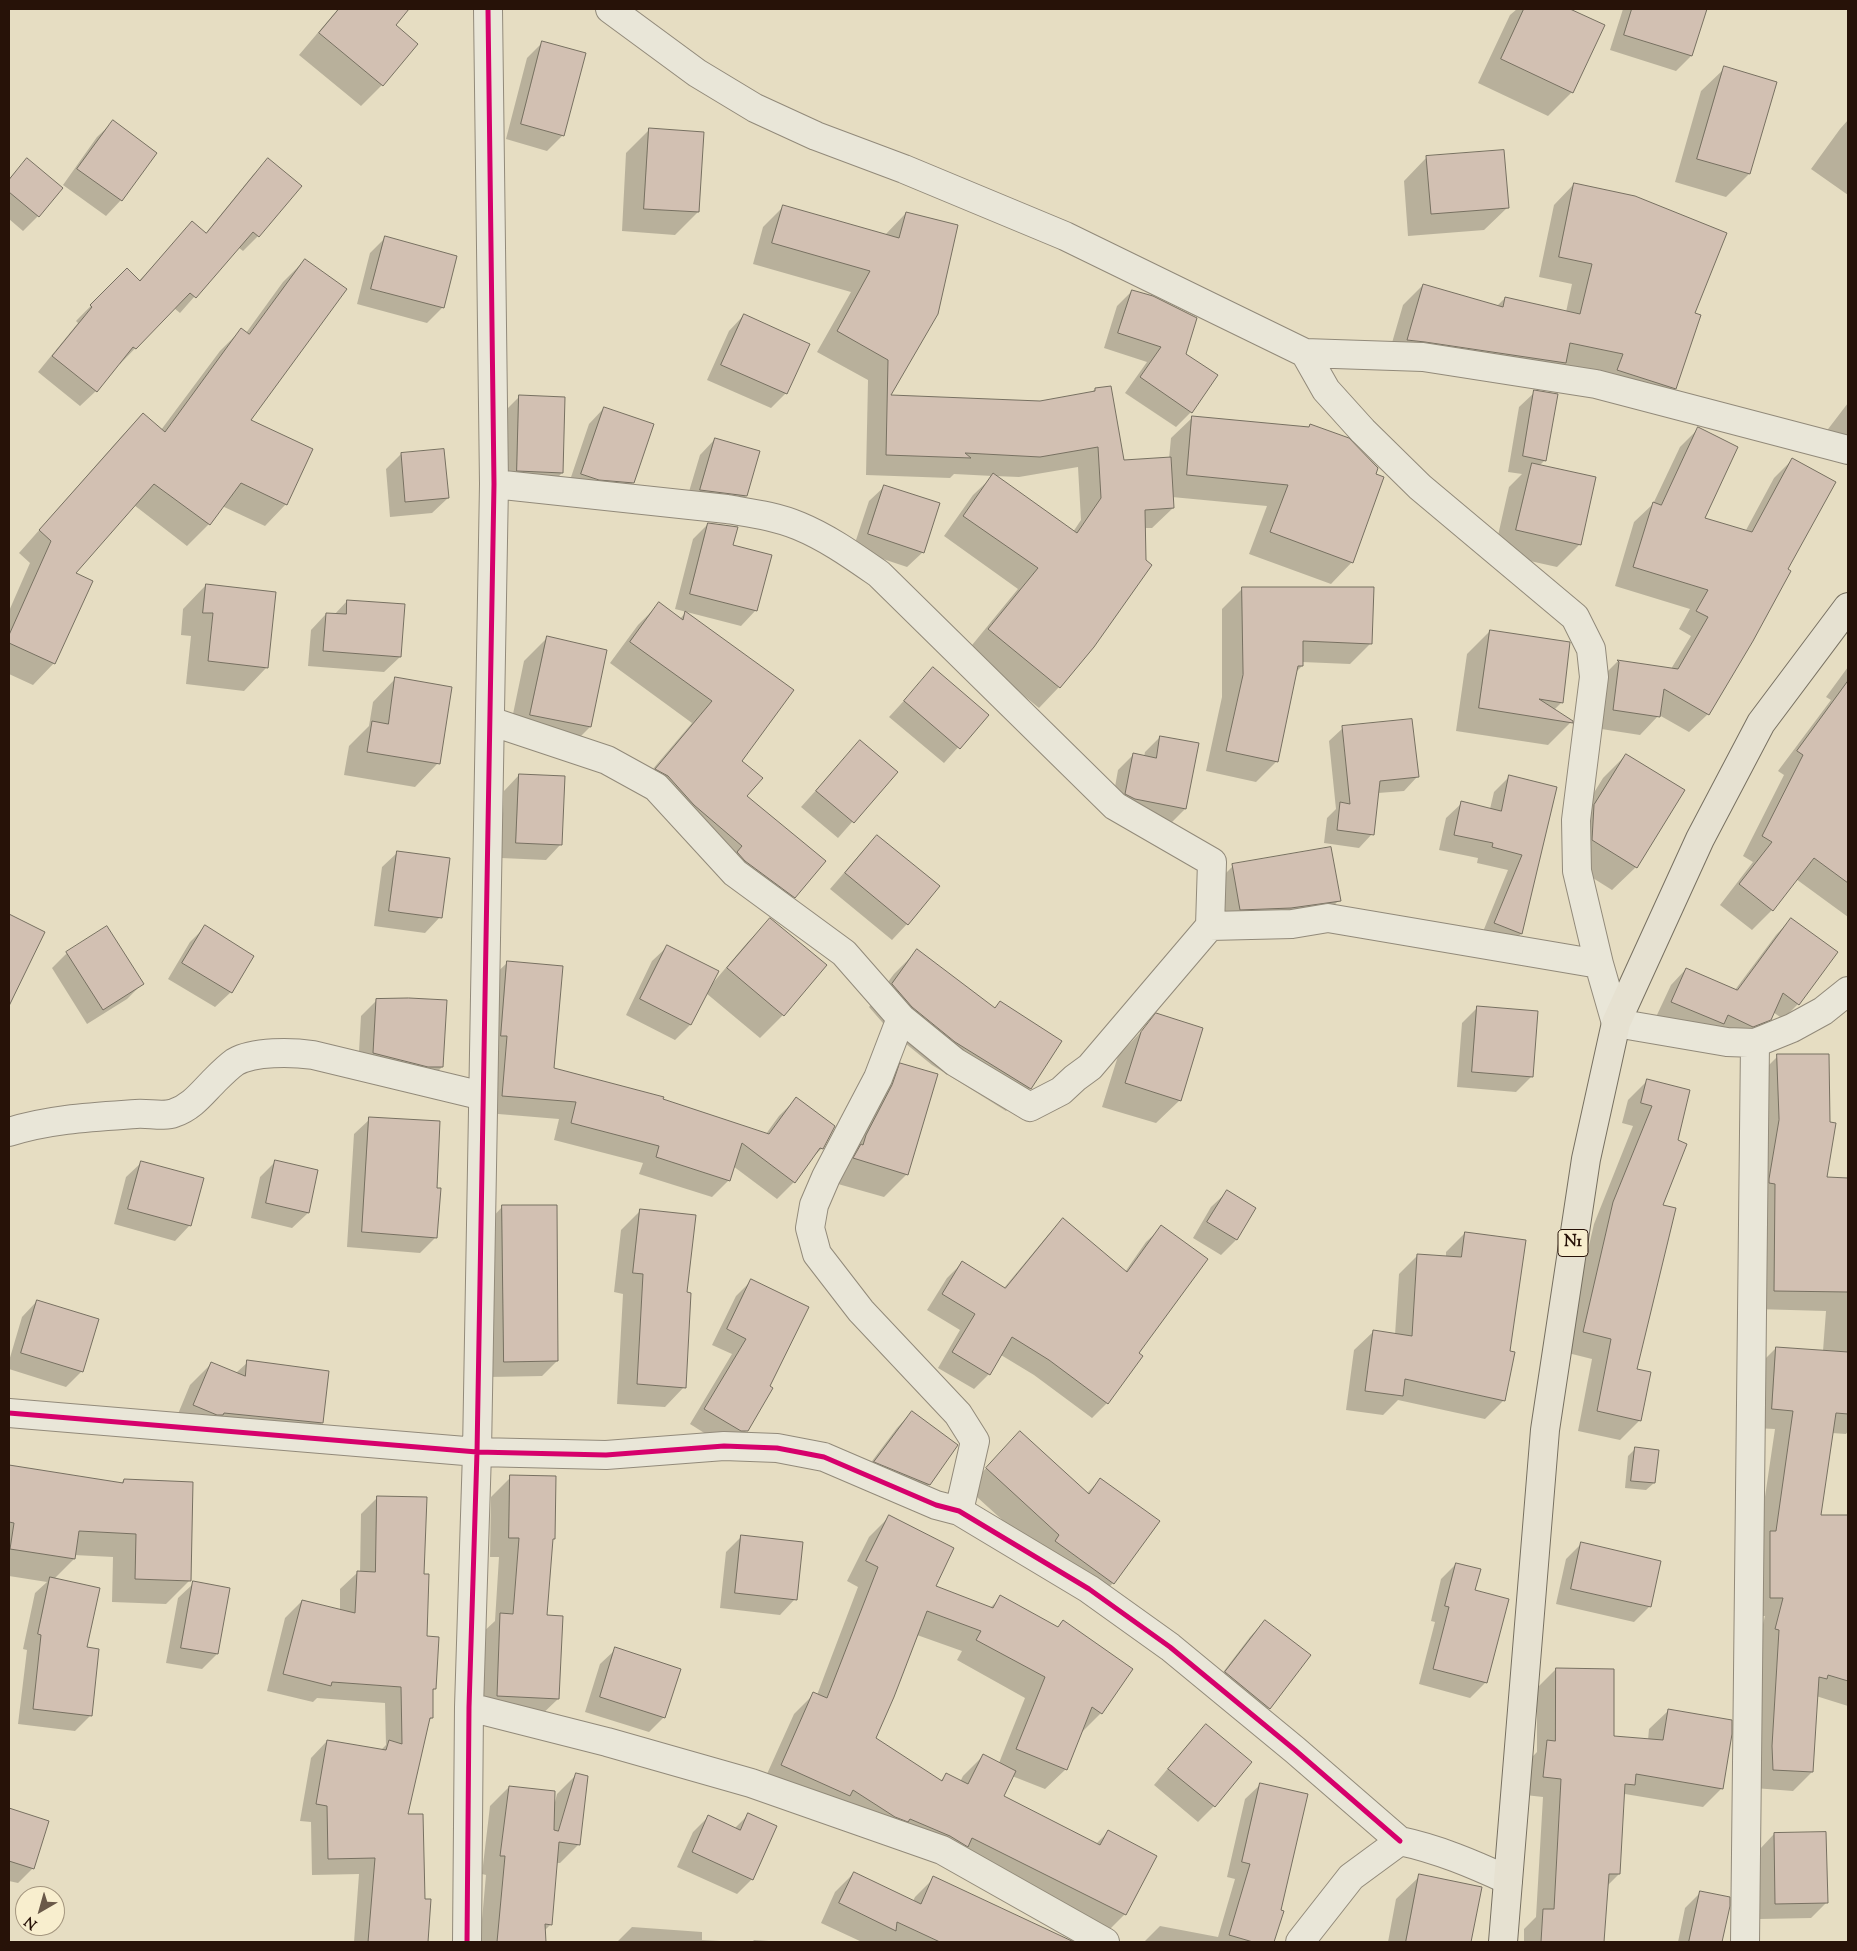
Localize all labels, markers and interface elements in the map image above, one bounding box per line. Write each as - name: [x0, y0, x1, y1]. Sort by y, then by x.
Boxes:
- road number: N1: [1558, 1230, 1588, 1256]
- north arrow: [15, 1886, 65, 1936]
- text: N: [21, 1911, 42, 1933]

